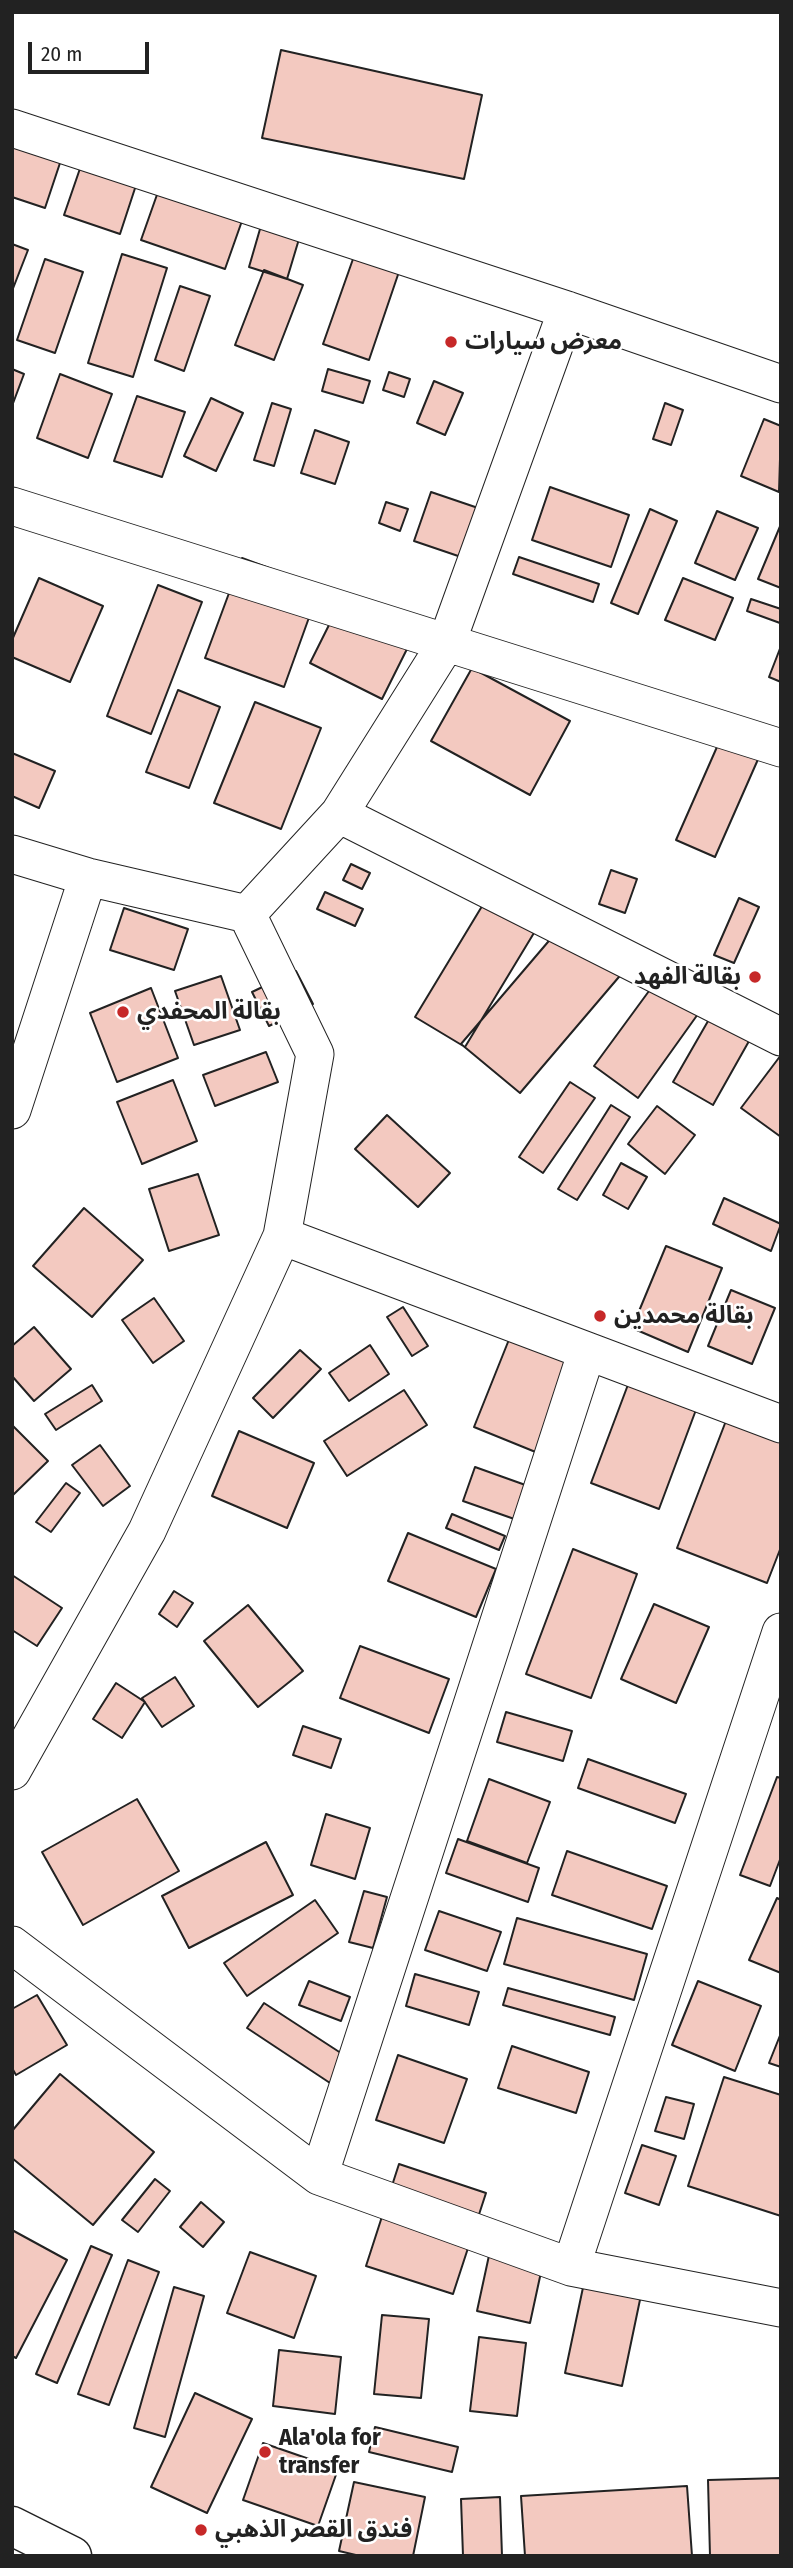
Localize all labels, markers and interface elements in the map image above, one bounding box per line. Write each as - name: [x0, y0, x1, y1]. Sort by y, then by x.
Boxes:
- scale bar: [32, 28, 152, 72]
- text: 20 m: [41, 41, 82, 67]
- place label: معرض سيارات: [465, 328, 622, 356]
- marker: معرض سيارات: [443, 334, 459, 350]
- place label: بقالة الفهد: [634, 963, 741, 991]
- marker: بقالة الفهد: [747, 969, 763, 985]
- place label: بقالة المحفدي: [137, 998, 281, 1026]
- marker: بقالة المحفدي: [115, 1004, 131, 1020]
- place label: بقالة محمدين: [614, 1302, 754, 1330]
- marker: بقالة محمدين: [592, 1308, 608, 1324]
- place label: Ala'ola for transfer: [279, 2424, 381, 2480]
- marker: Ala'ola for transfer: [257, 2444, 273, 2460]
- place label: فندق القصر الذهبي: [215, 2516, 412, 2544]
- marker: فندق القصر الذهبي: [193, 2522, 209, 2538]

